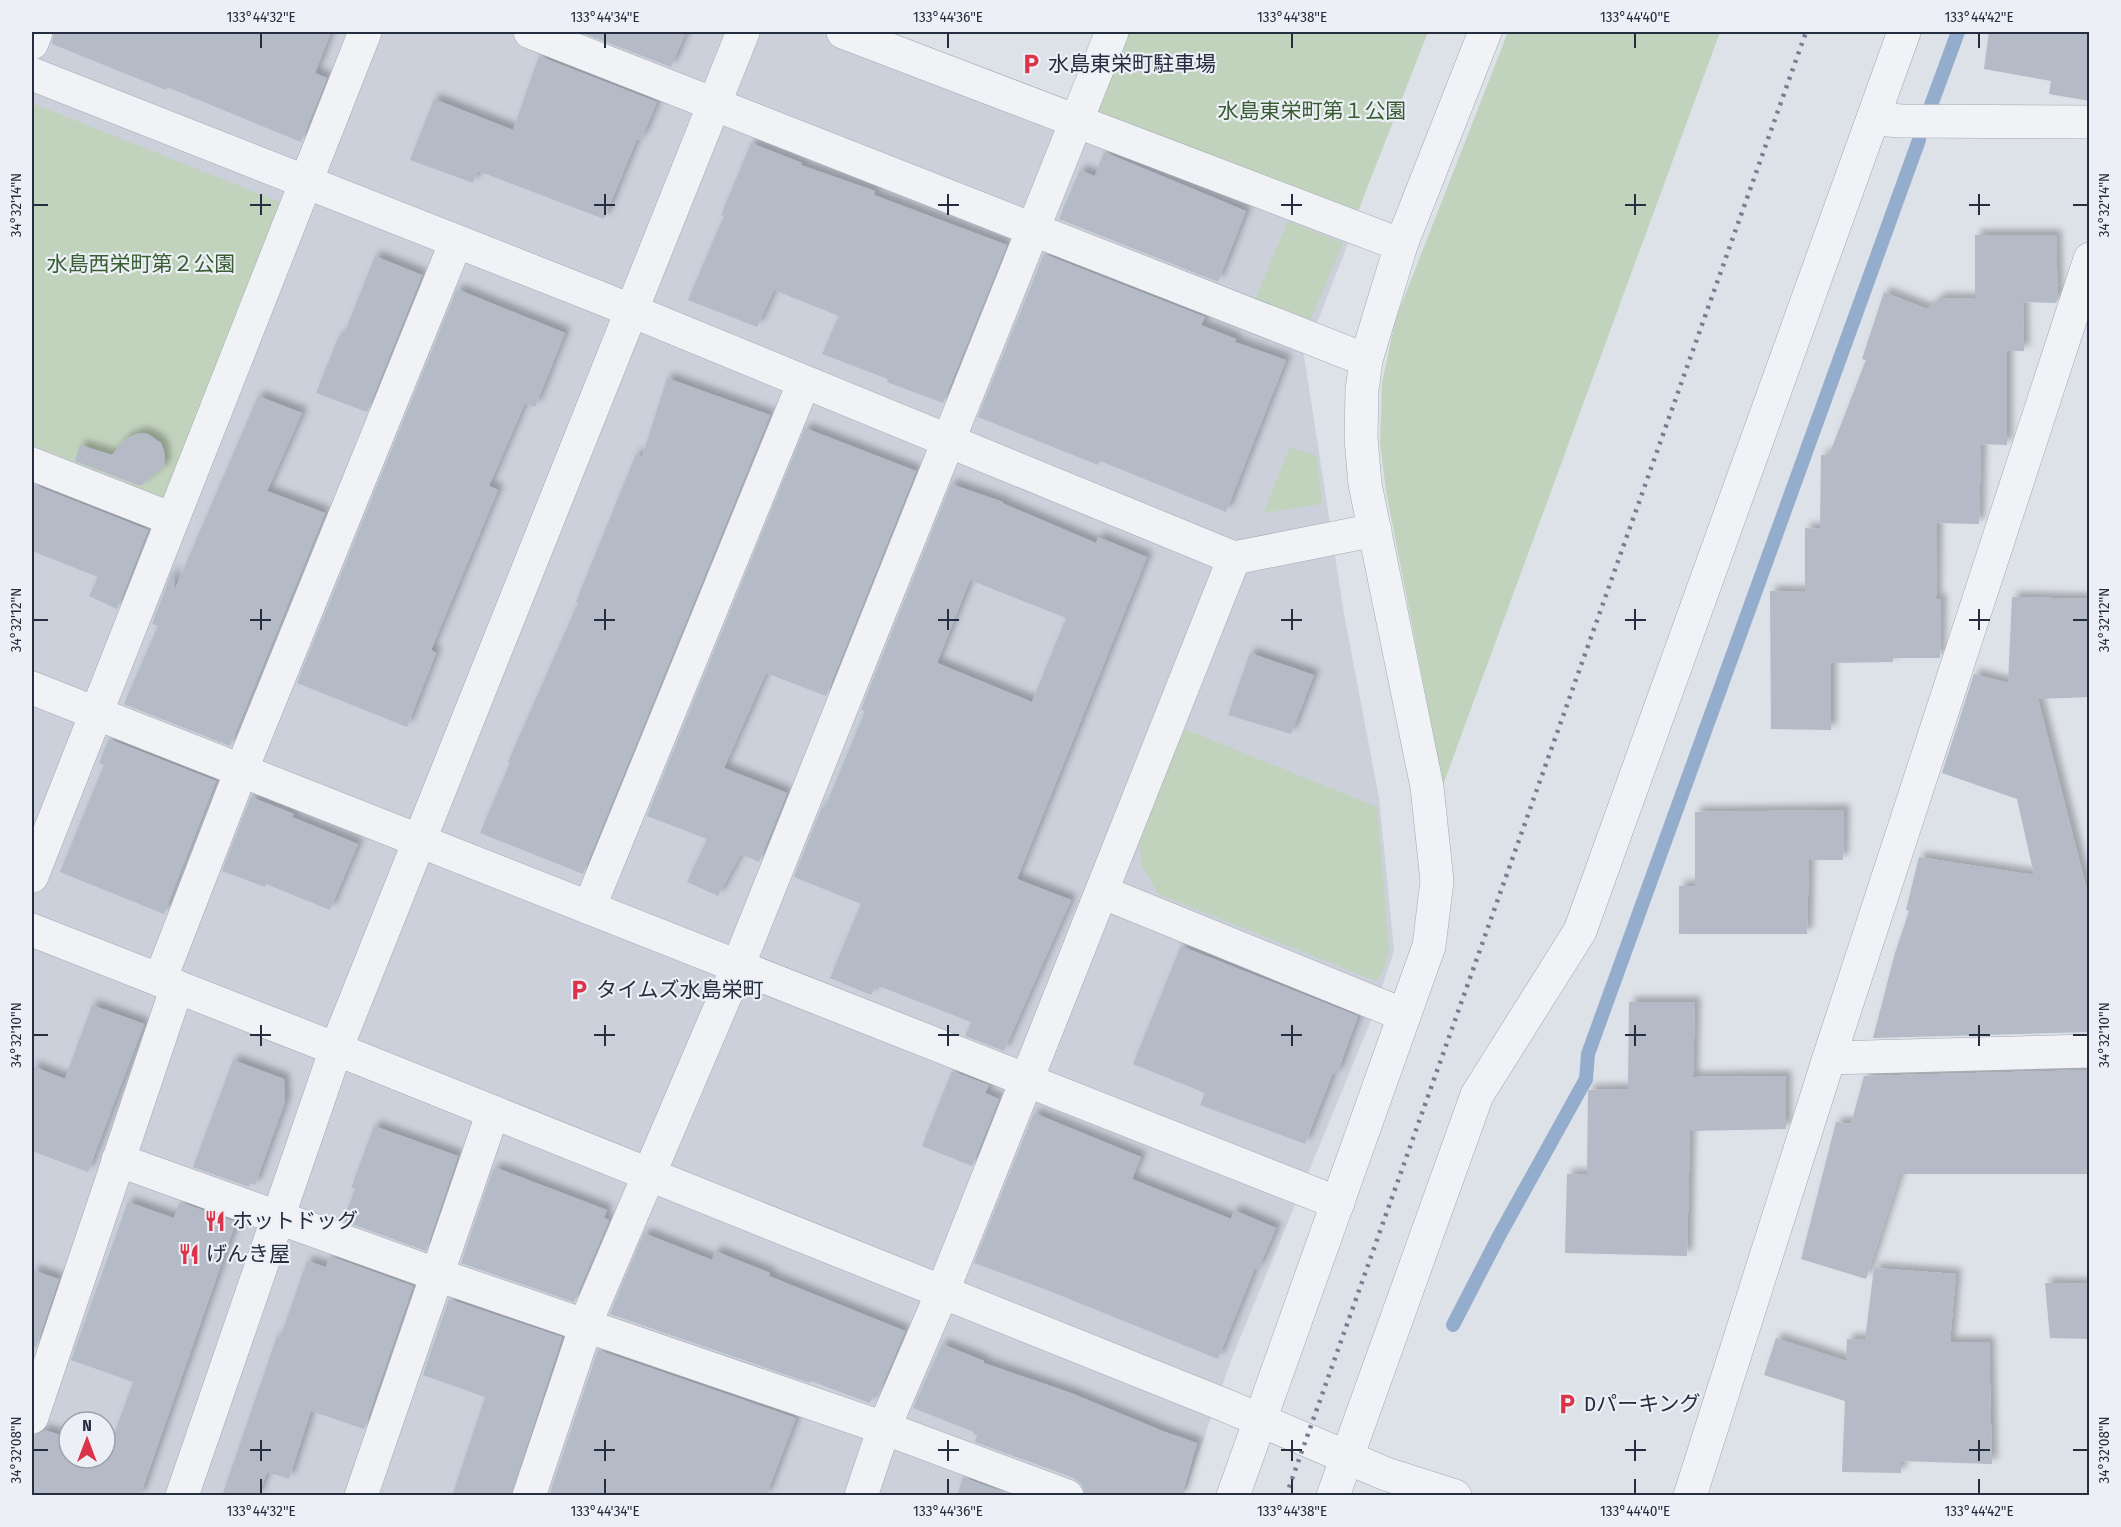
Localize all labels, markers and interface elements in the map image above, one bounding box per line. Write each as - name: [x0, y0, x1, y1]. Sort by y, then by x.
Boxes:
- text: 133°44'32"E: [226, 8, 296, 26]
- text: 133°44'34"E: [570, 8, 640, 26]
- text: 133°44'36"E: [913, 8, 983, 26]
- text: 133°44'38"E: [1257, 8, 1327, 26]
- text: 133°44'40"E: [1600, 8, 1670, 26]
- text: 133°44'42"E: [1944, 8, 2014, 26]
- place label: 水島東栄町駐車場: [1048, 51, 1216, 77]
- parking icon: 水島東栄町駐車場: [1019, 52, 1043, 76]
- park label: 水島東栄町第１公園: [1218, 98, 1407, 124]
- text: 34°32'14"N: [7, 173, 25, 237]
- text: 34°32'14"N: [2095, 173, 2113, 237]
- park label: 水島西栄町第２公園: [47, 251, 236, 277]
- text: 34°32'12"N: [7, 588, 25, 652]
- text: 34°32'12"N: [2095, 588, 2113, 652]
- place label: タイムズ水島栄町: [596, 977, 764, 1003]
- parking icon: タイムズ水島栄町: [567, 978, 591, 1002]
- text: 34°32'10"N: [7, 1002, 25, 1068]
- text: 34°32'10"N: [2095, 1002, 2113, 1068]
- place label: ホットドッグ: [232, 1208, 358, 1234]
- restaurant icon: ホットドッグ: [203, 1209, 227, 1233]
- place label: げんき屋: [206, 1241, 290, 1267]
- restaurant icon: げんき屋: [177, 1242, 201, 1266]
- place label: Dパーキング: [1584, 1391, 1701, 1417]
- parking icon: Dパーキング: [1555, 1392, 1579, 1416]
- north arrow: [57, 1410, 117, 1470]
- text: N: [82, 1416, 92, 1435]
- text: 34°32'08"N: [7, 1417, 25, 1484]
- text: 34°32'08"N: [2095, 1417, 2113, 1484]
- text: 133°44'32"E: [226, 1502, 296, 1520]
- text: 133°44'34"E: [570, 1502, 640, 1520]
- text: 133°44'36"E: [913, 1502, 983, 1520]
- text: 133°44'38"E: [1257, 1502, 1327, 1520]
- text: 133°44'40"E: [1600, 1502, 1670, 1520]
- text: 133°44'42"E: [1944, 1502, 2014, 1520]

